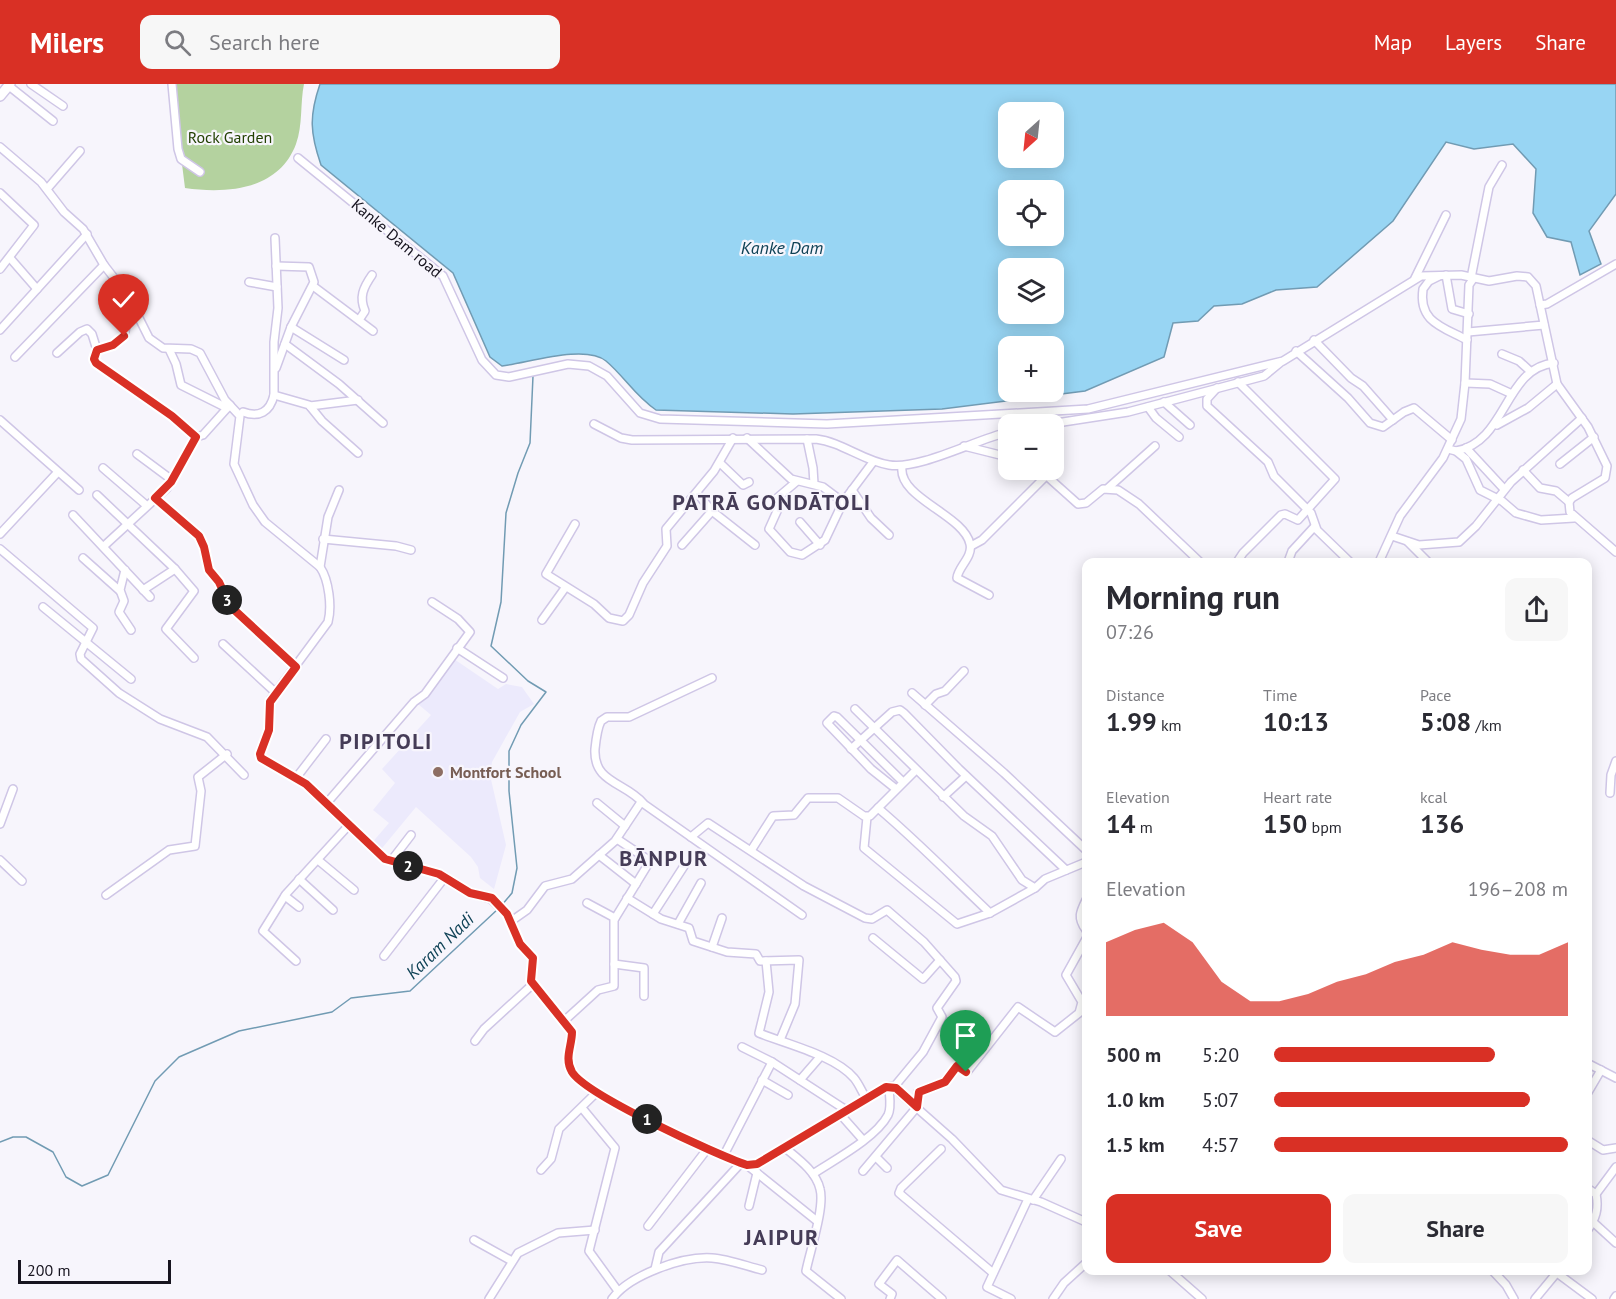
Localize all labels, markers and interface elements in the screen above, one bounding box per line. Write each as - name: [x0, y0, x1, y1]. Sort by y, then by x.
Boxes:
- search box: [140, 15, 560, 69]
- text: Milers: [30, 24, 104, 61]
- icon: search: [161, 26, 194, 59]
- text: Search here: [209, 28, 320, 56]
- text: Map: [1374, 29, 1412, 56]
- text: Layers: [1445, 29, 1502, 56]
- text: Share: [1535, 29, 1586, 56]
- north arrow: [998, 102, 1064, 168]
- map controls: [998, 102, 1064, 480]
- park label: Rock Garden: [188, 127, 272, 147]
- button: locate: [998, 180, 1064, 246]
- street label: Kanke Dam road: [348, 194, 446, 282]
- water label: Kanke Dam: [741, 236, 824, 259]
- button: layers: [998, 258, 1064, 324]
- pin: [98, 274, 149, 336]
- icon: check: [107, 283, 140, 316]
- button: +: [998, 336, 1064, 402]
- button: −: [998, 414, 1064, 480]
- district label: PATRĀ GONDĀTOLI: [672, 488, 872, 516]
- text: Morning run: [1106, 575, 1280, 618]
- button: share: [1505, 578, 1568, 641]
- pin: 3: [212, 585, 242, 615]
- text: 3: [222, 590, 232, 610]
- text: 07:26: [1106, 619, 1154, 645]
- text: Distance: [1106, 685, 1165, 705]
- text: Time: [1263, 685, 1297, 705]
- text: Pace: [1420, 685, 1451, 705]
- text: 1.99: [1106, 705, 1157, 738]
- text: 10:13: [1263, 705, 1329, 738]
- text: 5:08: [1420, 705, 1471, 738]
- text: km: [1157, 715, 1182, 735]
- text: /km: [1471, 715, 1502, 735]
- district label: PIPITOLI: [339, 727, 433, 755]
- place label: Montfort School: [450, 762, 561, 782]
- marker: Montfort School: [431, 765, 445, 779]
- text: Elevation: [1106, 787, 1170, 807]
- text: Heart rate: [1263, 787, 1332, 807]
- text: kcal: [1420, 787, 1447, 807]
- text: 14: [1106, 807, 1135, 840]
- text: 150: [1263, 807, 1307, 840]
- text: 136: [1420, 807, 1464, 840]
- text: m: [1135, 817, 1153, 837]
- text: bpm: [1307, 817, 1342, 837]
- district label: BĀNPUR: [619, 844, 709, 872]
- pin: 2: [393, 851, 423, 881]
- text: 2: [403, 856, 413, 876]
- text: Elevation: [1106, 876, 1186, 902]
- text: 196–208 m: [1468, 876, 1568, 902]
- water label: Karam Nadi: [401, 907, 480, 984]
- pin: [940, 1010, 991, 1072]
- icon: arrive: [949, 1019, 982, 1052]
- text: 500 m: [1106, 1042, 1161, 1068]
- text: 5:20: [1202, 1042, 1239, 1068]
- text: 1.0 km: [1106, 1087, 1165, 1113]
- text: 5:07: [1202, 1087, 1239, 1113]
- pin: 1: [632, 1104, 662, 1134]
- text: 1: [642, 1109, 652, 1129]
- text: 1.5 km: [1106, 1132, 1165, 1158]
- text: 4:57: [1202, 1132, 1239, 1158]
- button: Save: [1106, 1194, 1331, 1263]
- button: Share: [1343, 1194, 1568, 1263]
- district label: JAIPUR: [743, 1223, 820, 1251]
- scale bar: [18, 1257, 171, 1284]
- text: 200 m: [27, 1260, 70, 1280]

